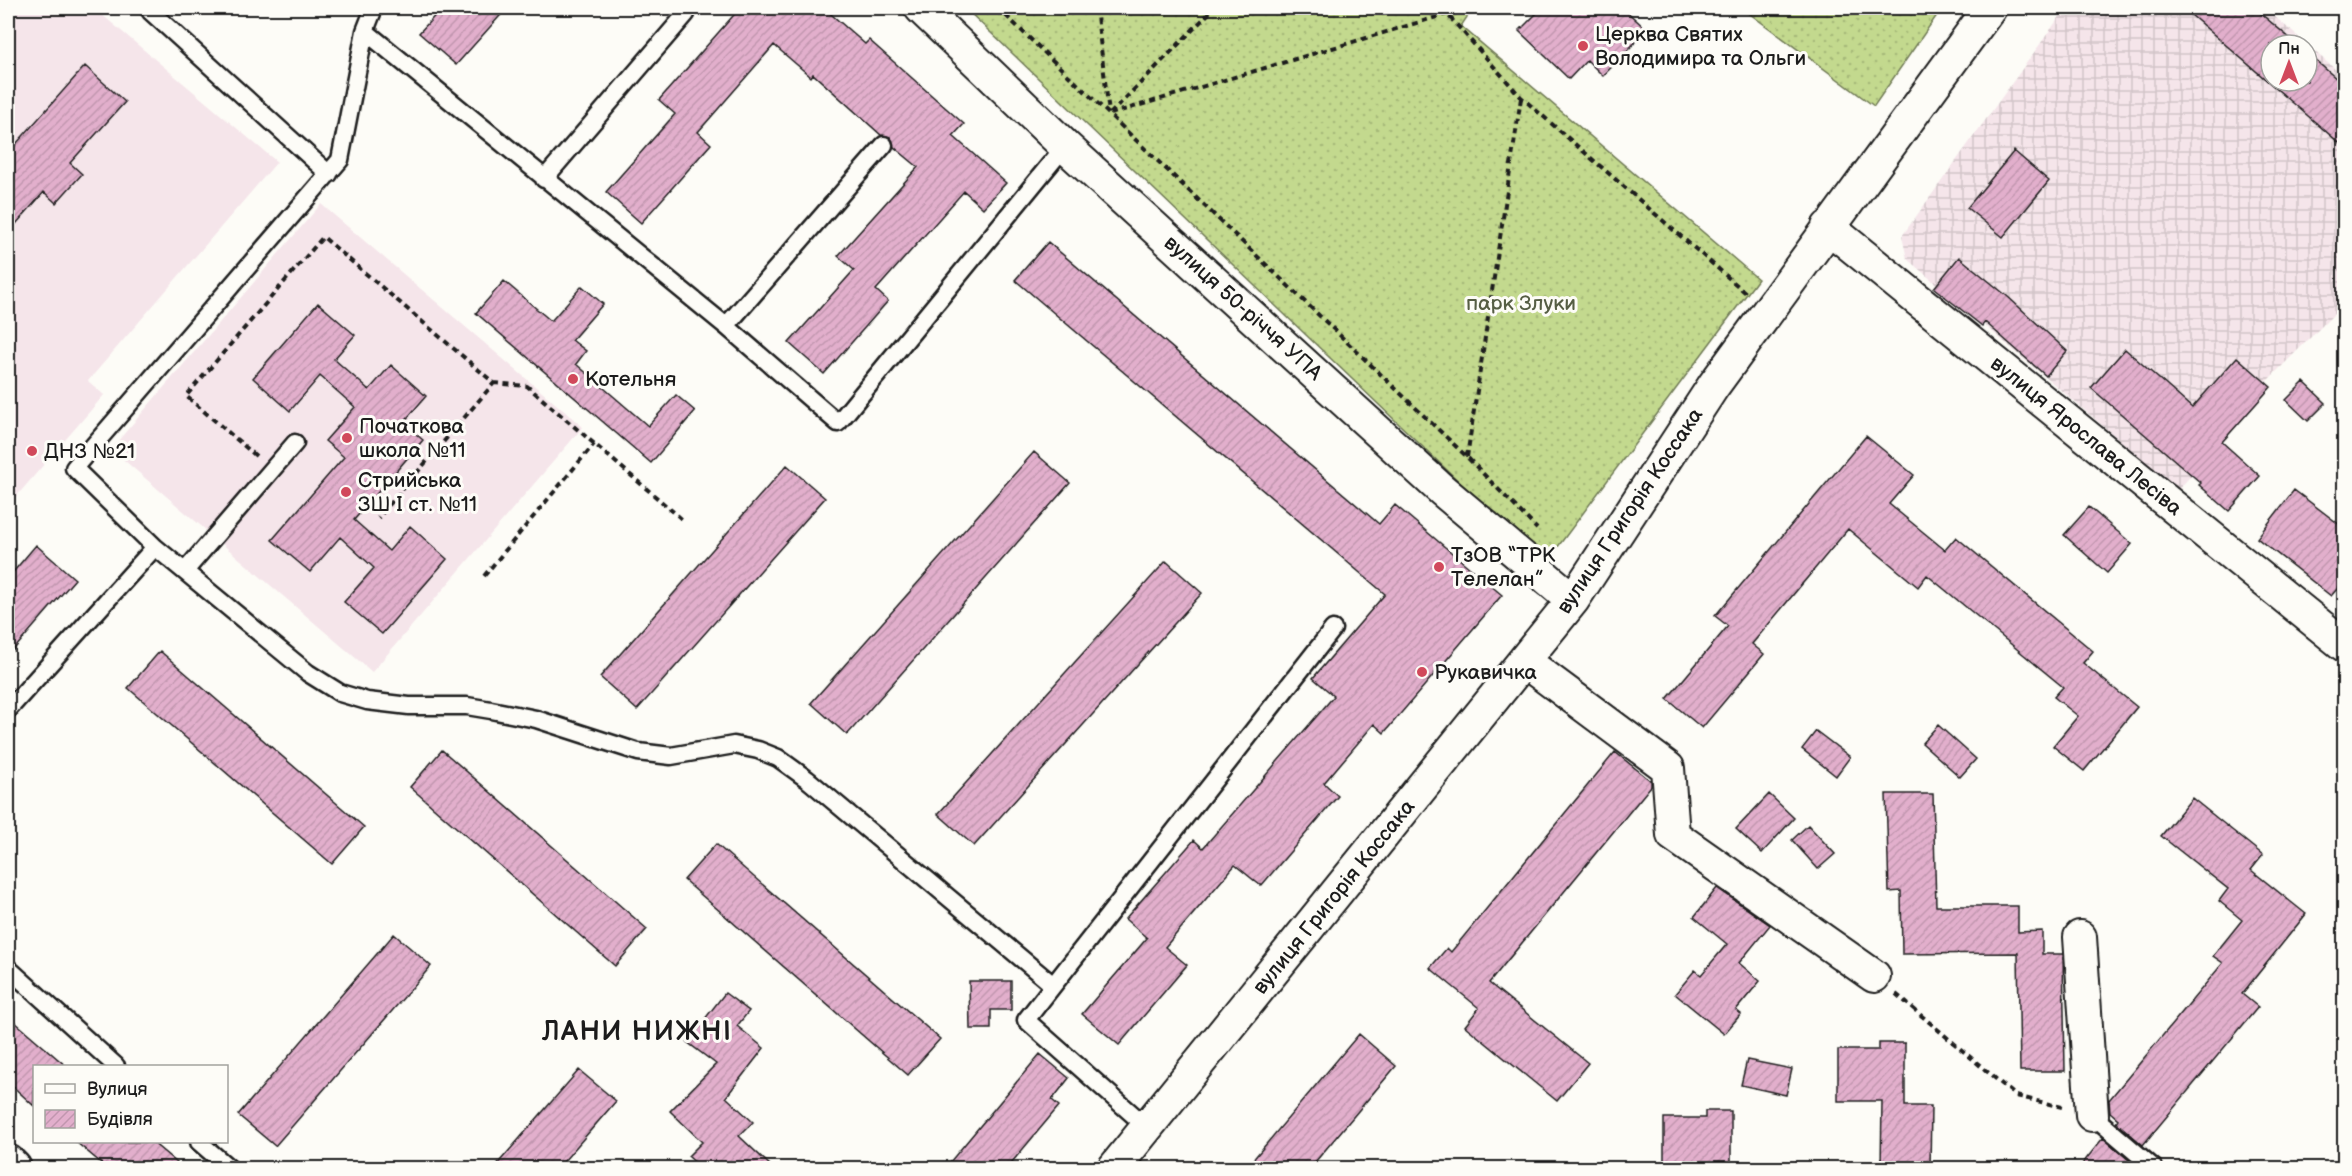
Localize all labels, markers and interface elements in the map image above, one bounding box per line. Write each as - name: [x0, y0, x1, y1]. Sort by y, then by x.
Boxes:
- place label: Церква Святих Володимира та Ольги: [1595, 22, 1806, 71]
- north arrow: [2259, 33, 2319, 93]
- marker: Церква Святих Володимира та Ольги: [1576, 39, 1590, 53]
- text: Пн: [2278, 40, 2300, 59]
- street label: вулиця 50-річчя УПА: [1159, 230, 1327, 386]
- park label: парк Злуки: [1466, 291, 1576, 316]
- street label: вулиця Ярослава Лесіва: [1985, 351, 2187, 521]
- place label: Котельня: [585, 367, 676, 392]
- marker: Котельня: [566, 372, 580, 386]
- street label: вулиця Григорія Коссака: [1552, 403, 1709, 619]
- place label: Початкова школа №11: [359, 414, 466, 463]
- marker: Початкова школа №11: [340, 431, 354, 445]
- place label: ДНЗ №21: [44, 439, 135, 464]
- marker: ДНЗ №21: [25, 444, 39, 458]
- place label: Стрийська ЗШ I ст. №11: [358, 468, 477, 517]
- marker: Стрийська ЗШ I ст. №11: [339, 485, 353, 499]
- place label: ТзОВ “ТРК Телелан”: [1451, 543, 1556, 592]
- marker: ТзОВ “ТРК Телелан”: [1432, 560, 1446, 574]
- place label: Рукавичка: [1434, 660, 1538, 685]
- marker: Рукавичка: [1415, 665, 1429, 679]
- street label: вулиця Григорія Коссака: [1248, 794, 1421, 999]
- district label: ЛАНИ НИЖНІ: [541, 1016, 732, 1048]
- legend: [33, 1065, 228, 1143]
- text: Вулиця: [87, 1079, 148, 1100]
- text: Будівля: [87, 1109, 153, 1130]

